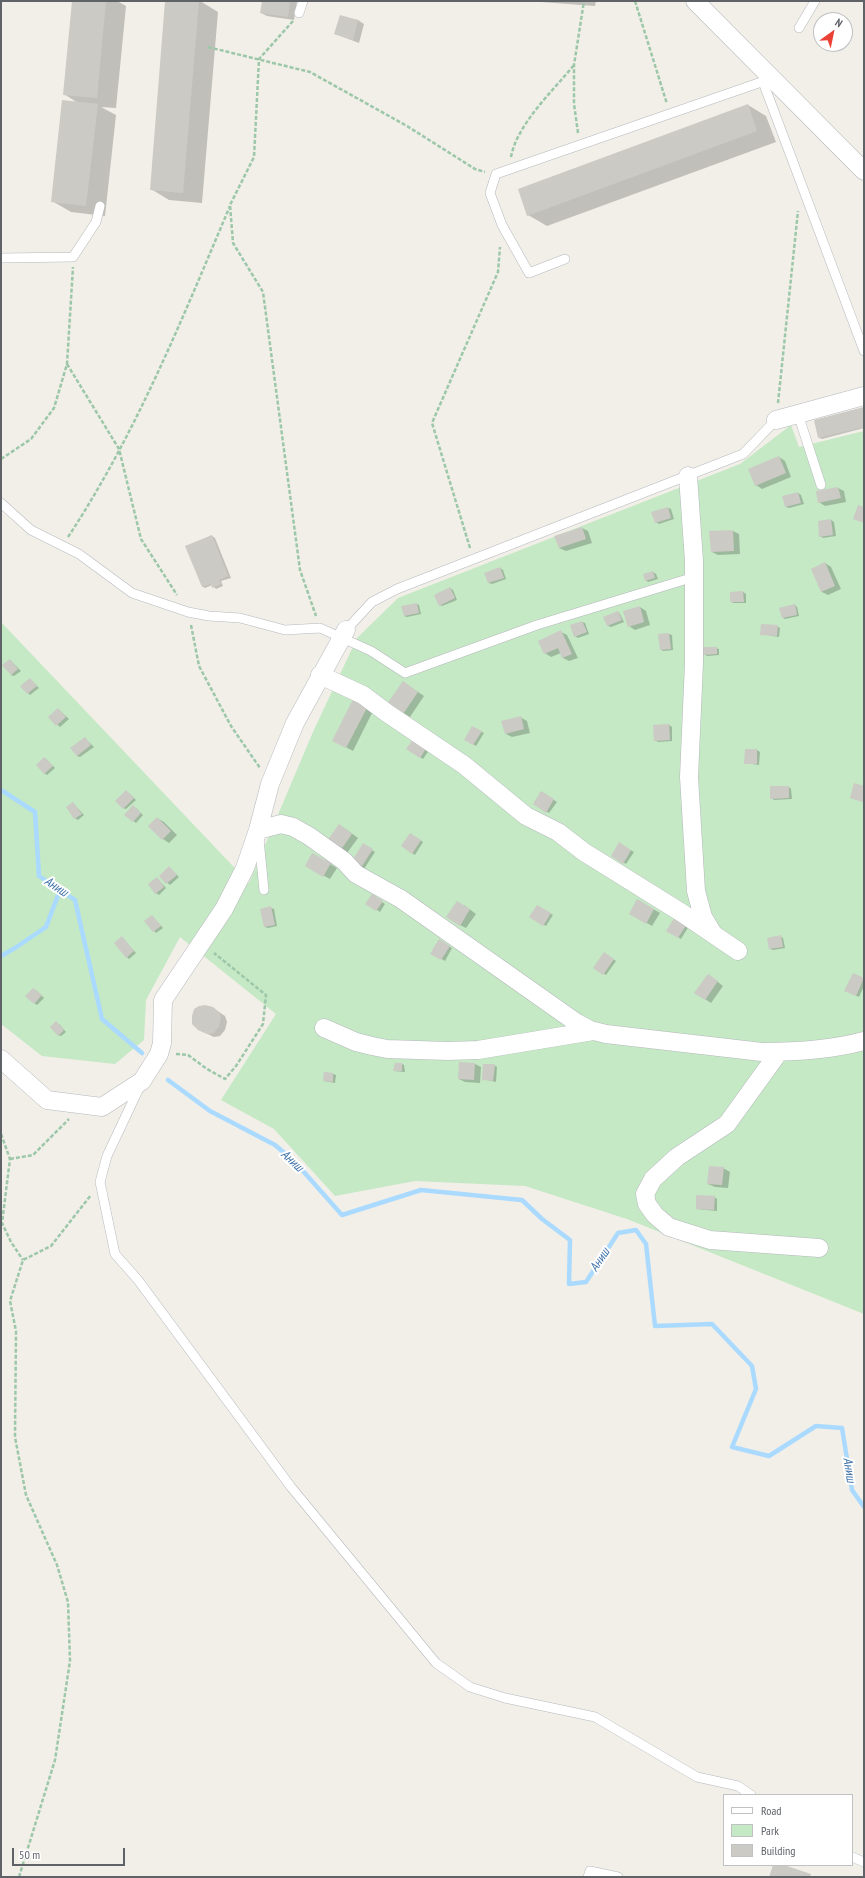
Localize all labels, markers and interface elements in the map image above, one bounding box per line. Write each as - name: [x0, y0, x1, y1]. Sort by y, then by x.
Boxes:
- north arrow: [813, 12, 853, 52]
- text: N: [833, 15, 845, 30]
- water label: Аниш: [41, 874, 71, 900]
- water label: Аниш: [277, 1147, 307, 1175]
- water label: Аниш: [587, 1245, 613, 1275]
- water label: Аниш: [839, 1456, 859, 1484]
- legend: [723, 1794, 853, 1866]
- text: Road: [761, 1803, 781, 1818]
- text: Park: [761, 1823, 779, 1838]
- scale bar: [14, 1840, 127, 1866]
- text: Building: [761, 1843, 796, 1858]
- text: 50 m: [19, 1847, 40, 1862]

